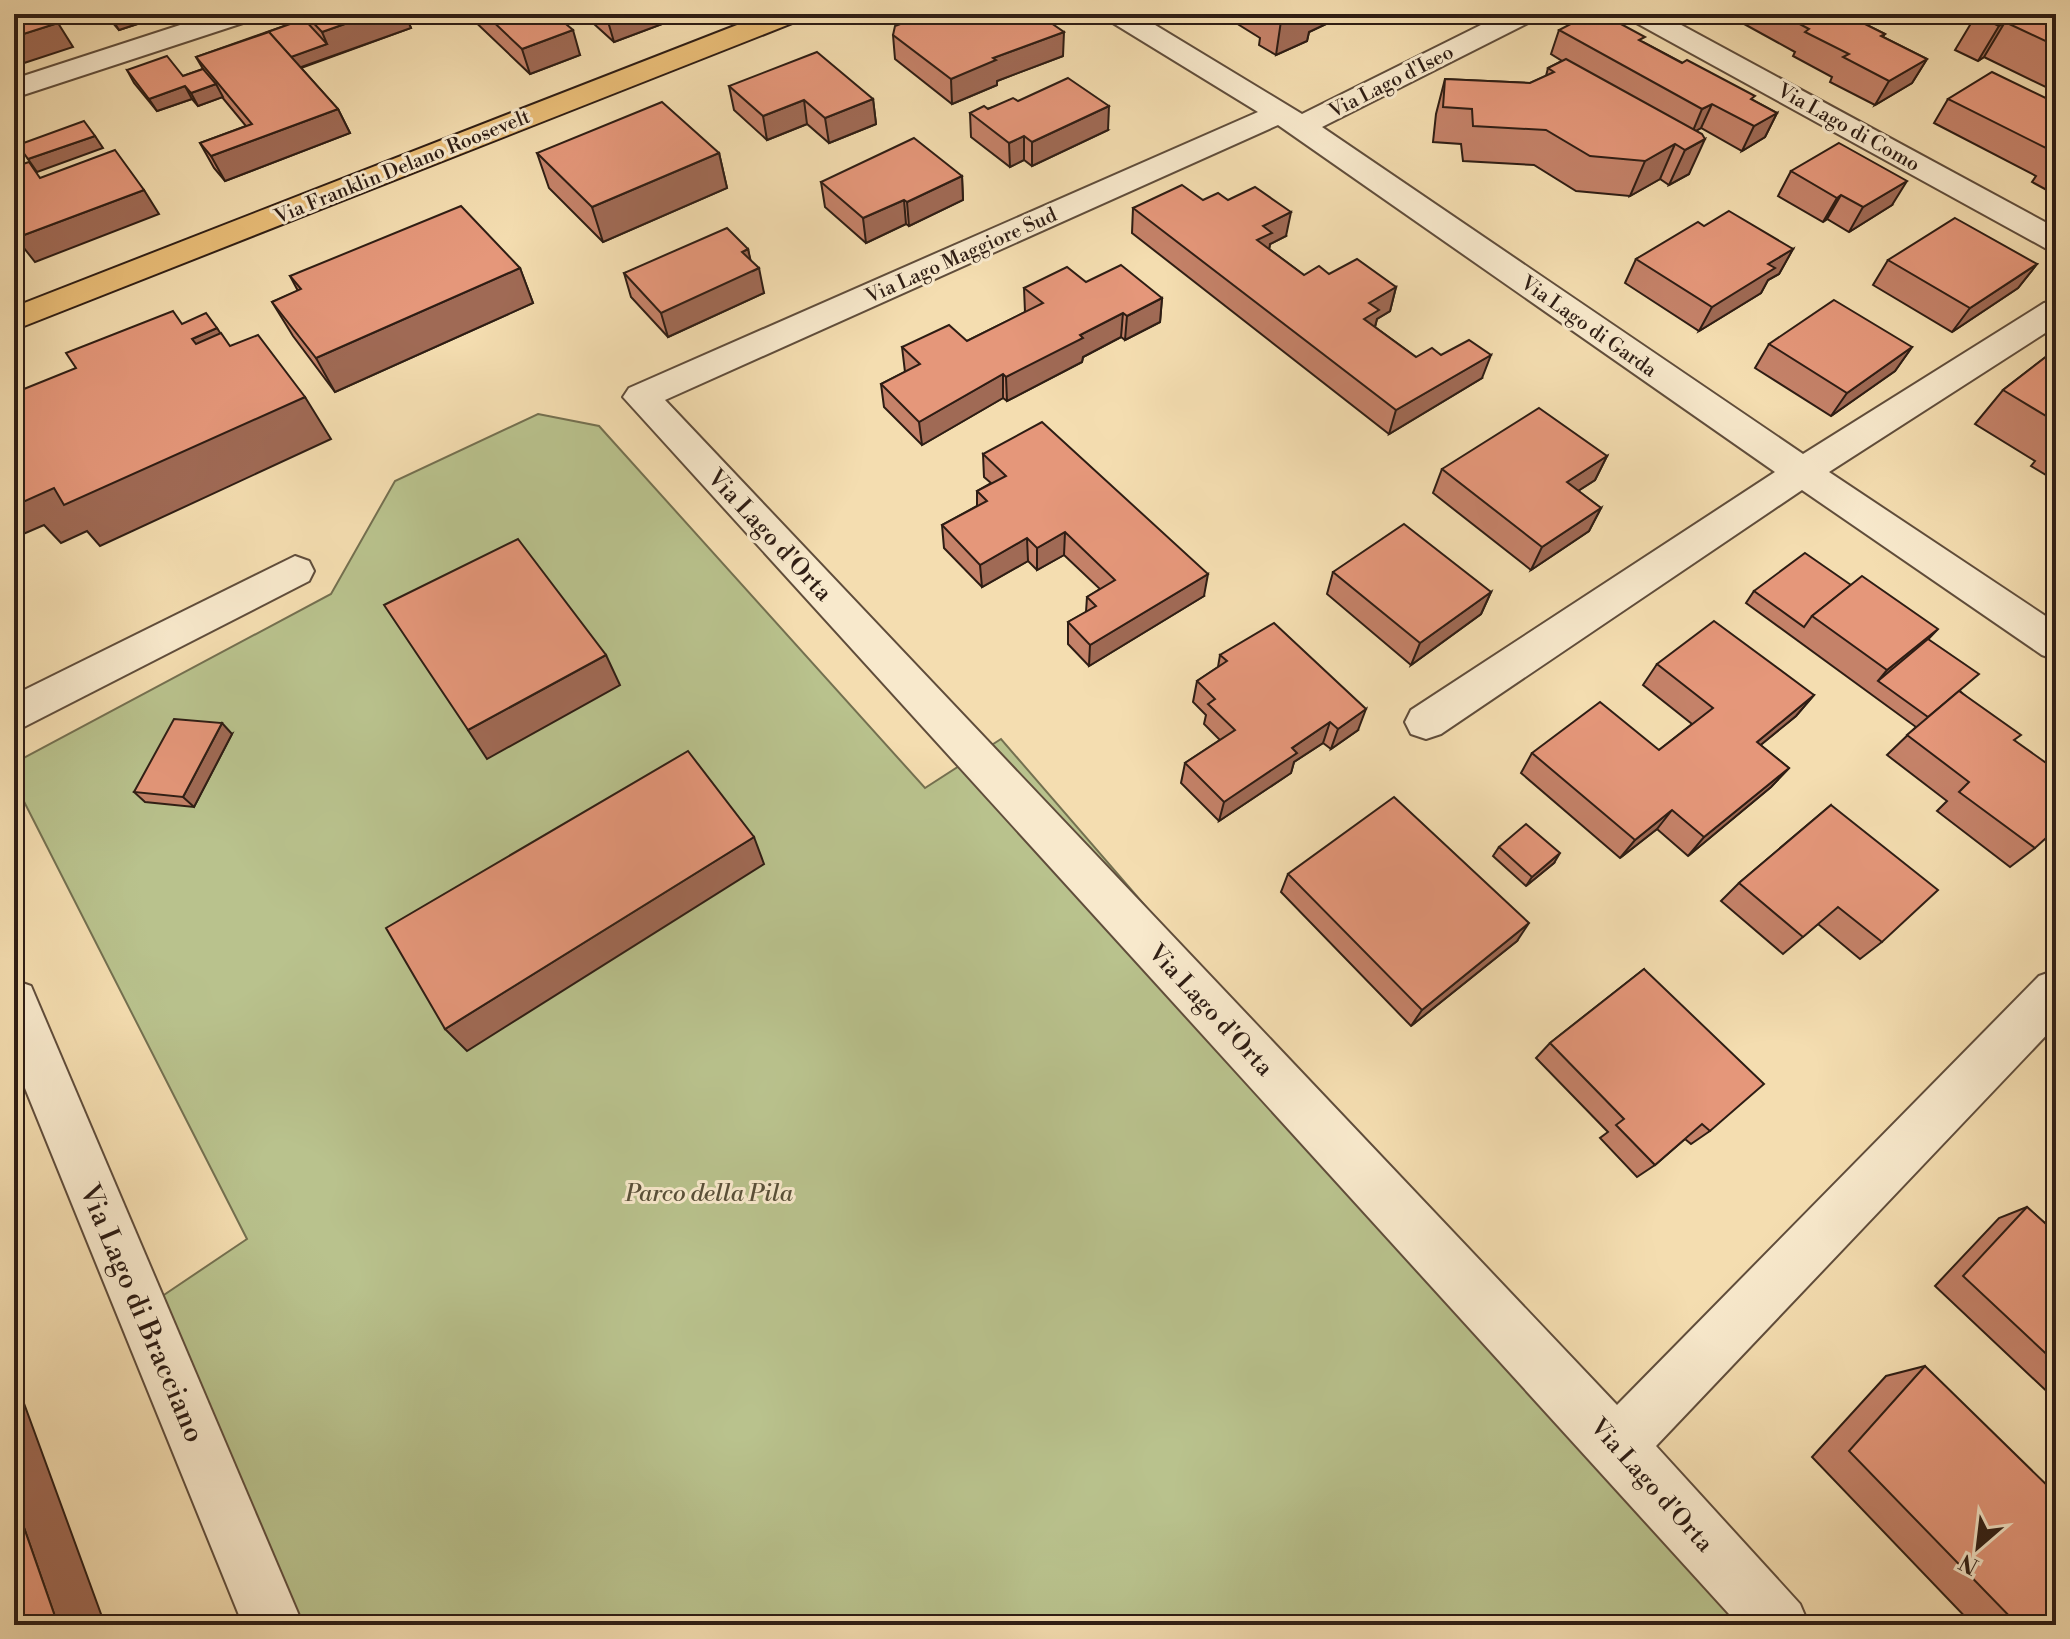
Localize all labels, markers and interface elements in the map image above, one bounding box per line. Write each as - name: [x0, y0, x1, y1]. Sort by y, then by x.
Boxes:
- street label: Via Lago d'Iseo: [1324, 40, 1458, 125]
- street label: Via Lago di Como: [1772, 78, 1924, 178]
- street label: Via Franklin Delano Roosevelt: [270, 105, 534, 231]
- street label: Via Lago Maggiore Sud: [861, 203, 1062, 310]
- street label: Via Lago di Garda: [1515, 271, 1662, 384]
- street label: Via Lago d'Orta: [700, 463, 839, 609]
- street label: Via Lago d'Orta: [1141, 938, 1280, 1084]
- street label: Via Lago di Bracciano: [71, 1178, 212, 1448]
- park label: Parco della Pila: [624, 1179, 794, 1209]
- street label: Via Lago d'Orta: [1583, 1412, 1720, 1559]
- north arrow: [1938, 1507, 2018, 1587]
- text: N: [1955, 1547, 1983, 1579]

